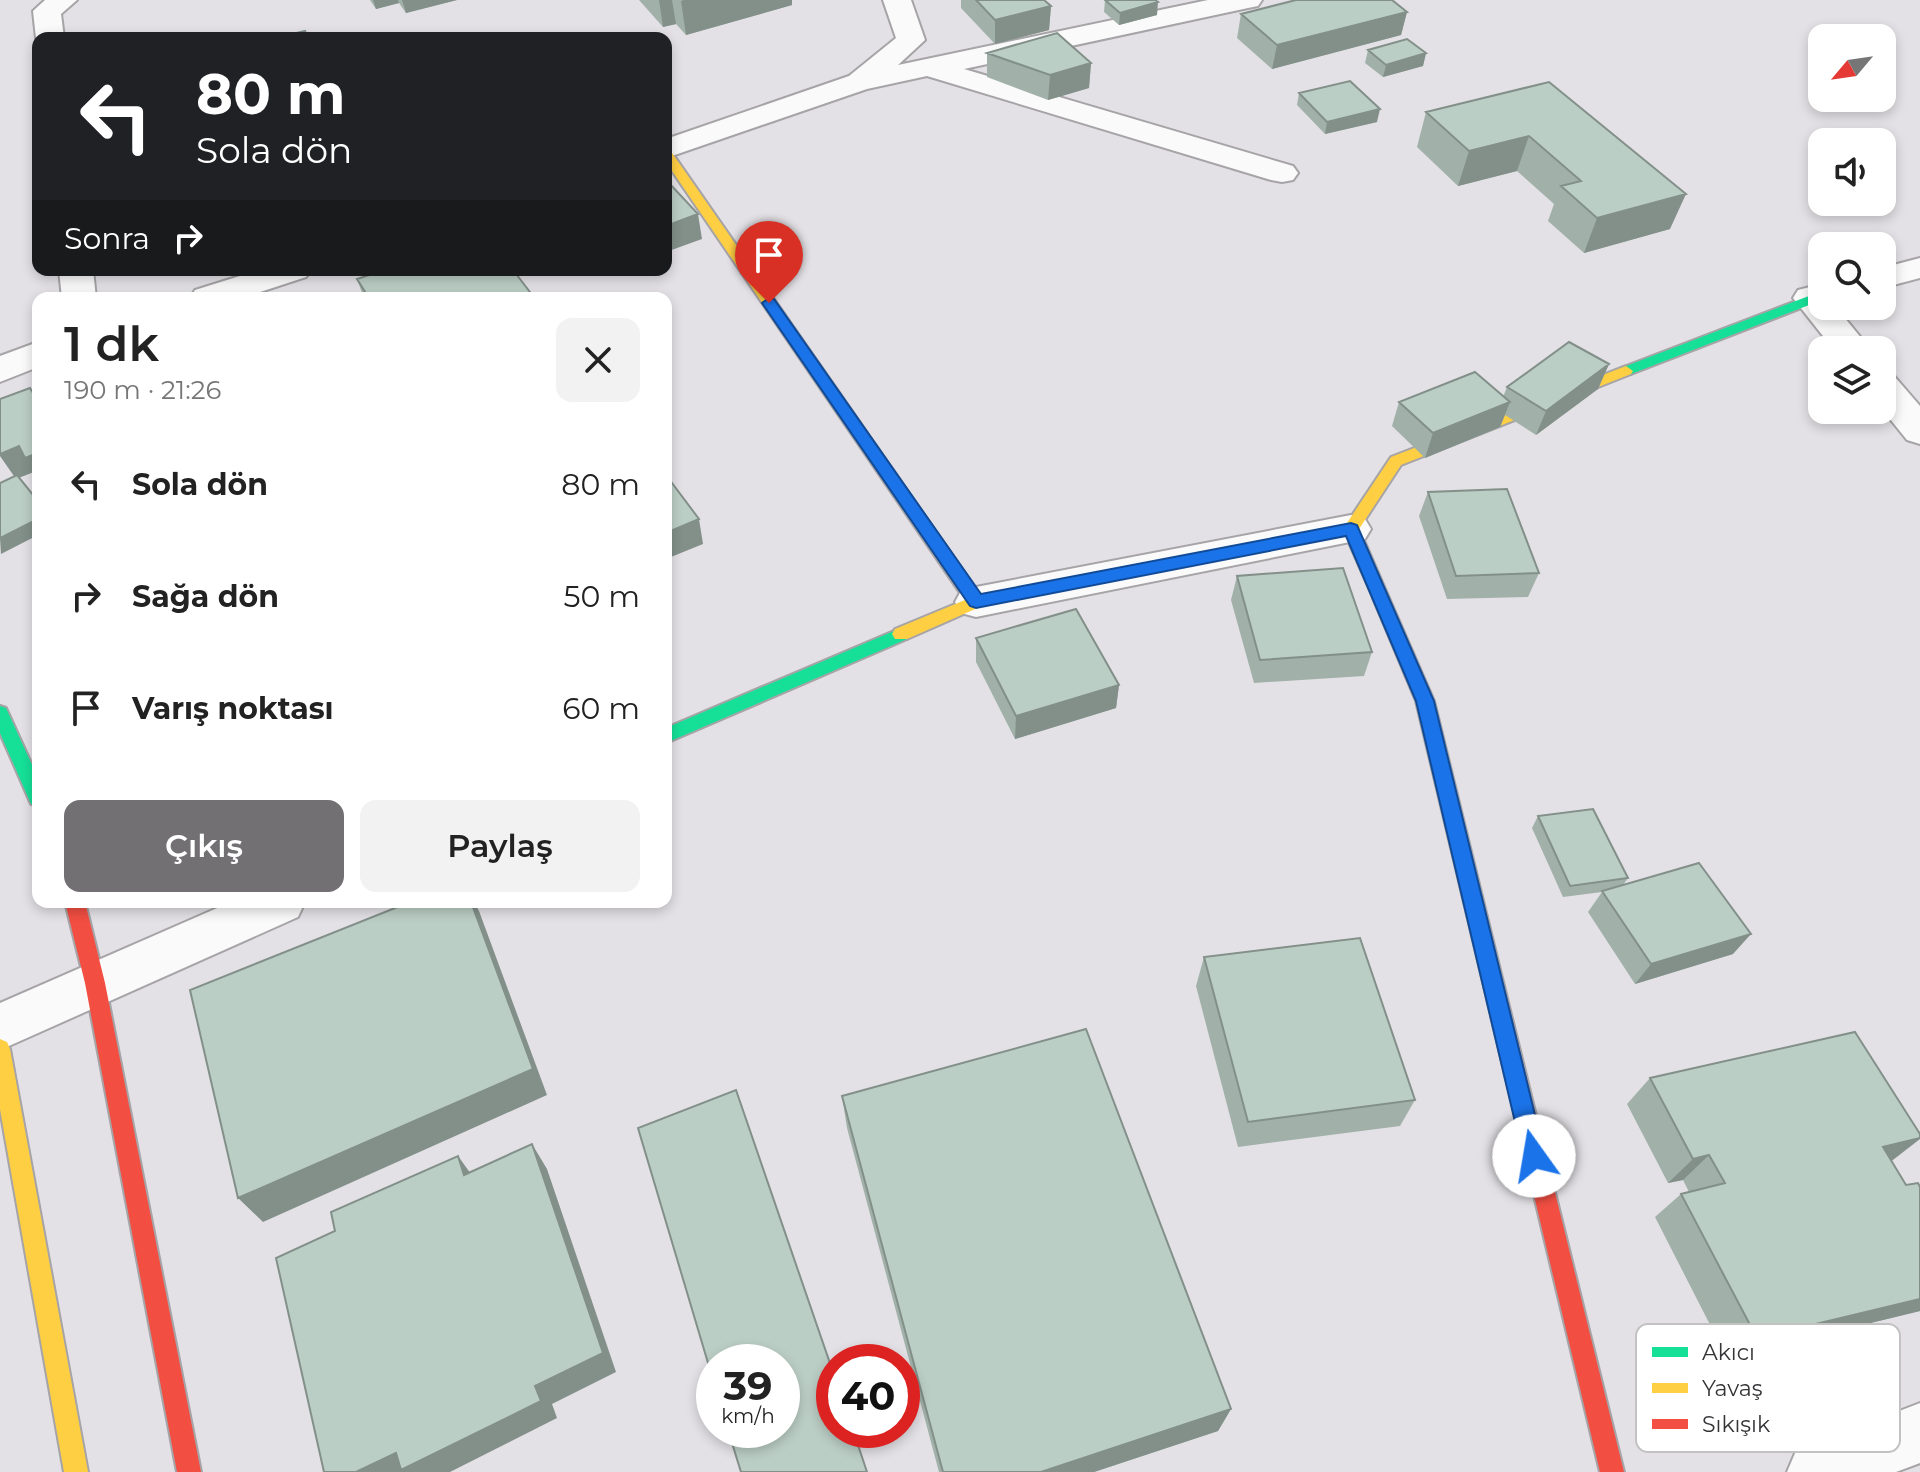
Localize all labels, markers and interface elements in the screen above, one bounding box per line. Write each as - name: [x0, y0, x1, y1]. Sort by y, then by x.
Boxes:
- north arrow: [1808, 24, 1896, 112]
- map controls: [1808, 24, 1896, 424]
- text: 80 m: [196, 60, 346, 128]
- icon: left: [64, 64, 168, 168]
- text: Sola dön: [196, 128, 352, 172]
- button: sound: [1808, 128, 1896, 216]
- icon: right: [166, 216, 210, 260]
- text: Sonra: [64, 220, 150, 257]
- pin: [735, 221, 803, 303]
- button: search: [1808, 232, 1896, 320]
- icon: arrive: [747, 233, 791, 277]
- text: 1 dk: [64, 315, 159, 373]
- button: close: [556, 318, 640, 402]
- button: layers: [1808, 336, 1896, 424]
- text: 190 m · 21:26: [64, 374, 221, 406]
- icon: left: [64, 462, 108, 506]
- text: Sola dön: [132, 466, 268, 503]
- text: 80 m: [561, 466, 640, 503]
- icon: right: [64, 574, 108, 618]
- text: Sağa dön: [132, 578, 279, 615]
- text: 50 m: [563, 578, 640, 615]
- icon: arrive: [64, 686, 108, 730]
- text: Varış noktası: [132, 690, 334, 727]
- text: 60 m: [562, 690, 640, 727]
- button: Çıkış: [64, 800, 344, 892]
- button: Paylaş: [360, 800, 640, 892]
- position arrow: [1492, 1114, 1576, 1198]
- legend: [1636, 1324, 1900, 1452]
- text: Akıcı: [1702, 1339, 1755, 1366]
- speed limit sign: 40: [816, 1344, 920, 1448]
- text: 39: [723, 1361, 773, 1410]
- text: Yavaş: [1702, 1375, 1763, 1402]
- text: km/h: [721, 1404, 775, 1428]
- text: Sıkışık: [1702, 1411, 1771, 1438]

